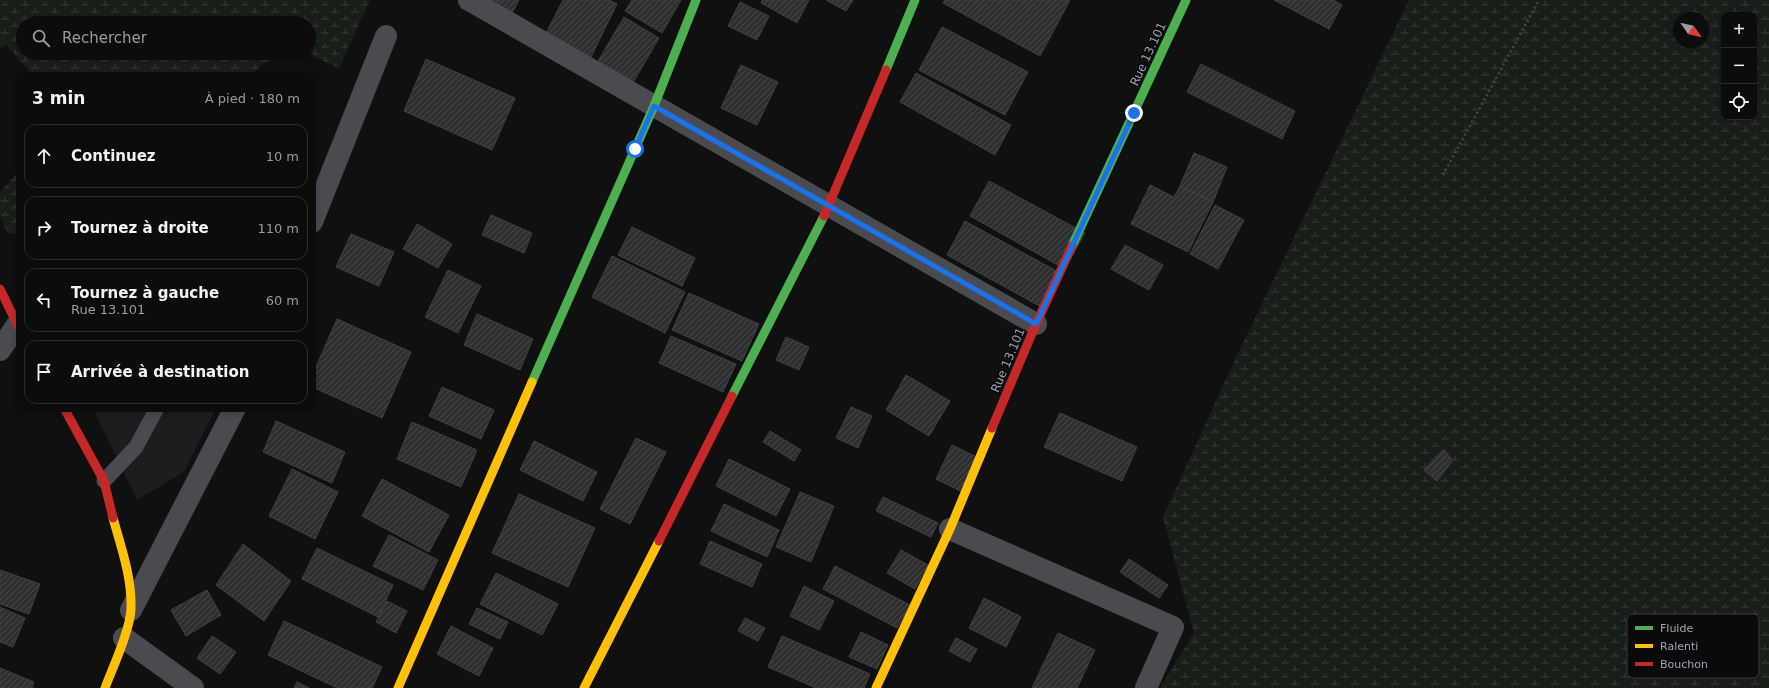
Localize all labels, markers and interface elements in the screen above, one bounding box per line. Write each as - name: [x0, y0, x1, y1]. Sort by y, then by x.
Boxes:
- north arrow: [1673, 12, 1709, 48]
- map controls: [1721, 12, 1757, 120]
- button: +: [1721, 12, 1757, 48]
- search box: [16, 16, 316, 60]
- street label: Rue 13.101: [1127, 20, 1169, 88]
- icon: search: [30, 27, 52, 49]
- text: Rechercher: [62, 29, 147, 47]
- button: −: [1721, 48, 1757, 84]
- button: locate: [1721, 84, 1757, 120]
- text: 3 min: [32, 88, 85, 108]
- text: À pied · 180 m: [205, 91, 300, 106]
- route end: [1125, 104, 1143, 122]
- route start: [626, 140, 644, 158]
- icon: ahead: [33, 145, 55, 167]
- text: Continuez: [71, 147, 156, 165]
- text: 10 m: [266, 149, 299, 164]
- icon: right: [33, 217, 55, 239]
- text: Tournez à droite: [71, 219, 209, 237]
- text: 110 m: [257, 221, 299, 236]
- text: Tournez à gauche: [71, 284, 219, 302]
- icon: left: [33, 289, 55, 311]
- text: 60 m: [266, 293, 299, 308]
- text: Rue 13.101: [71, 302, 145, 317]
- street label: Rue 13.101: [988, 326, 1028, 394]
- icon: arrive: [33, 361, 55, 383]
- text: Arrivée à destination: [71, 363, 249, 381]
- legend: [1627, 614, 1759, 678]
- text: Fluide: [1660, 622, 1693, 635]
- text: Ralenti: [1660, 640, 1698, 653]
- text: Bouchon: [1660, 658, 1708, 671]

